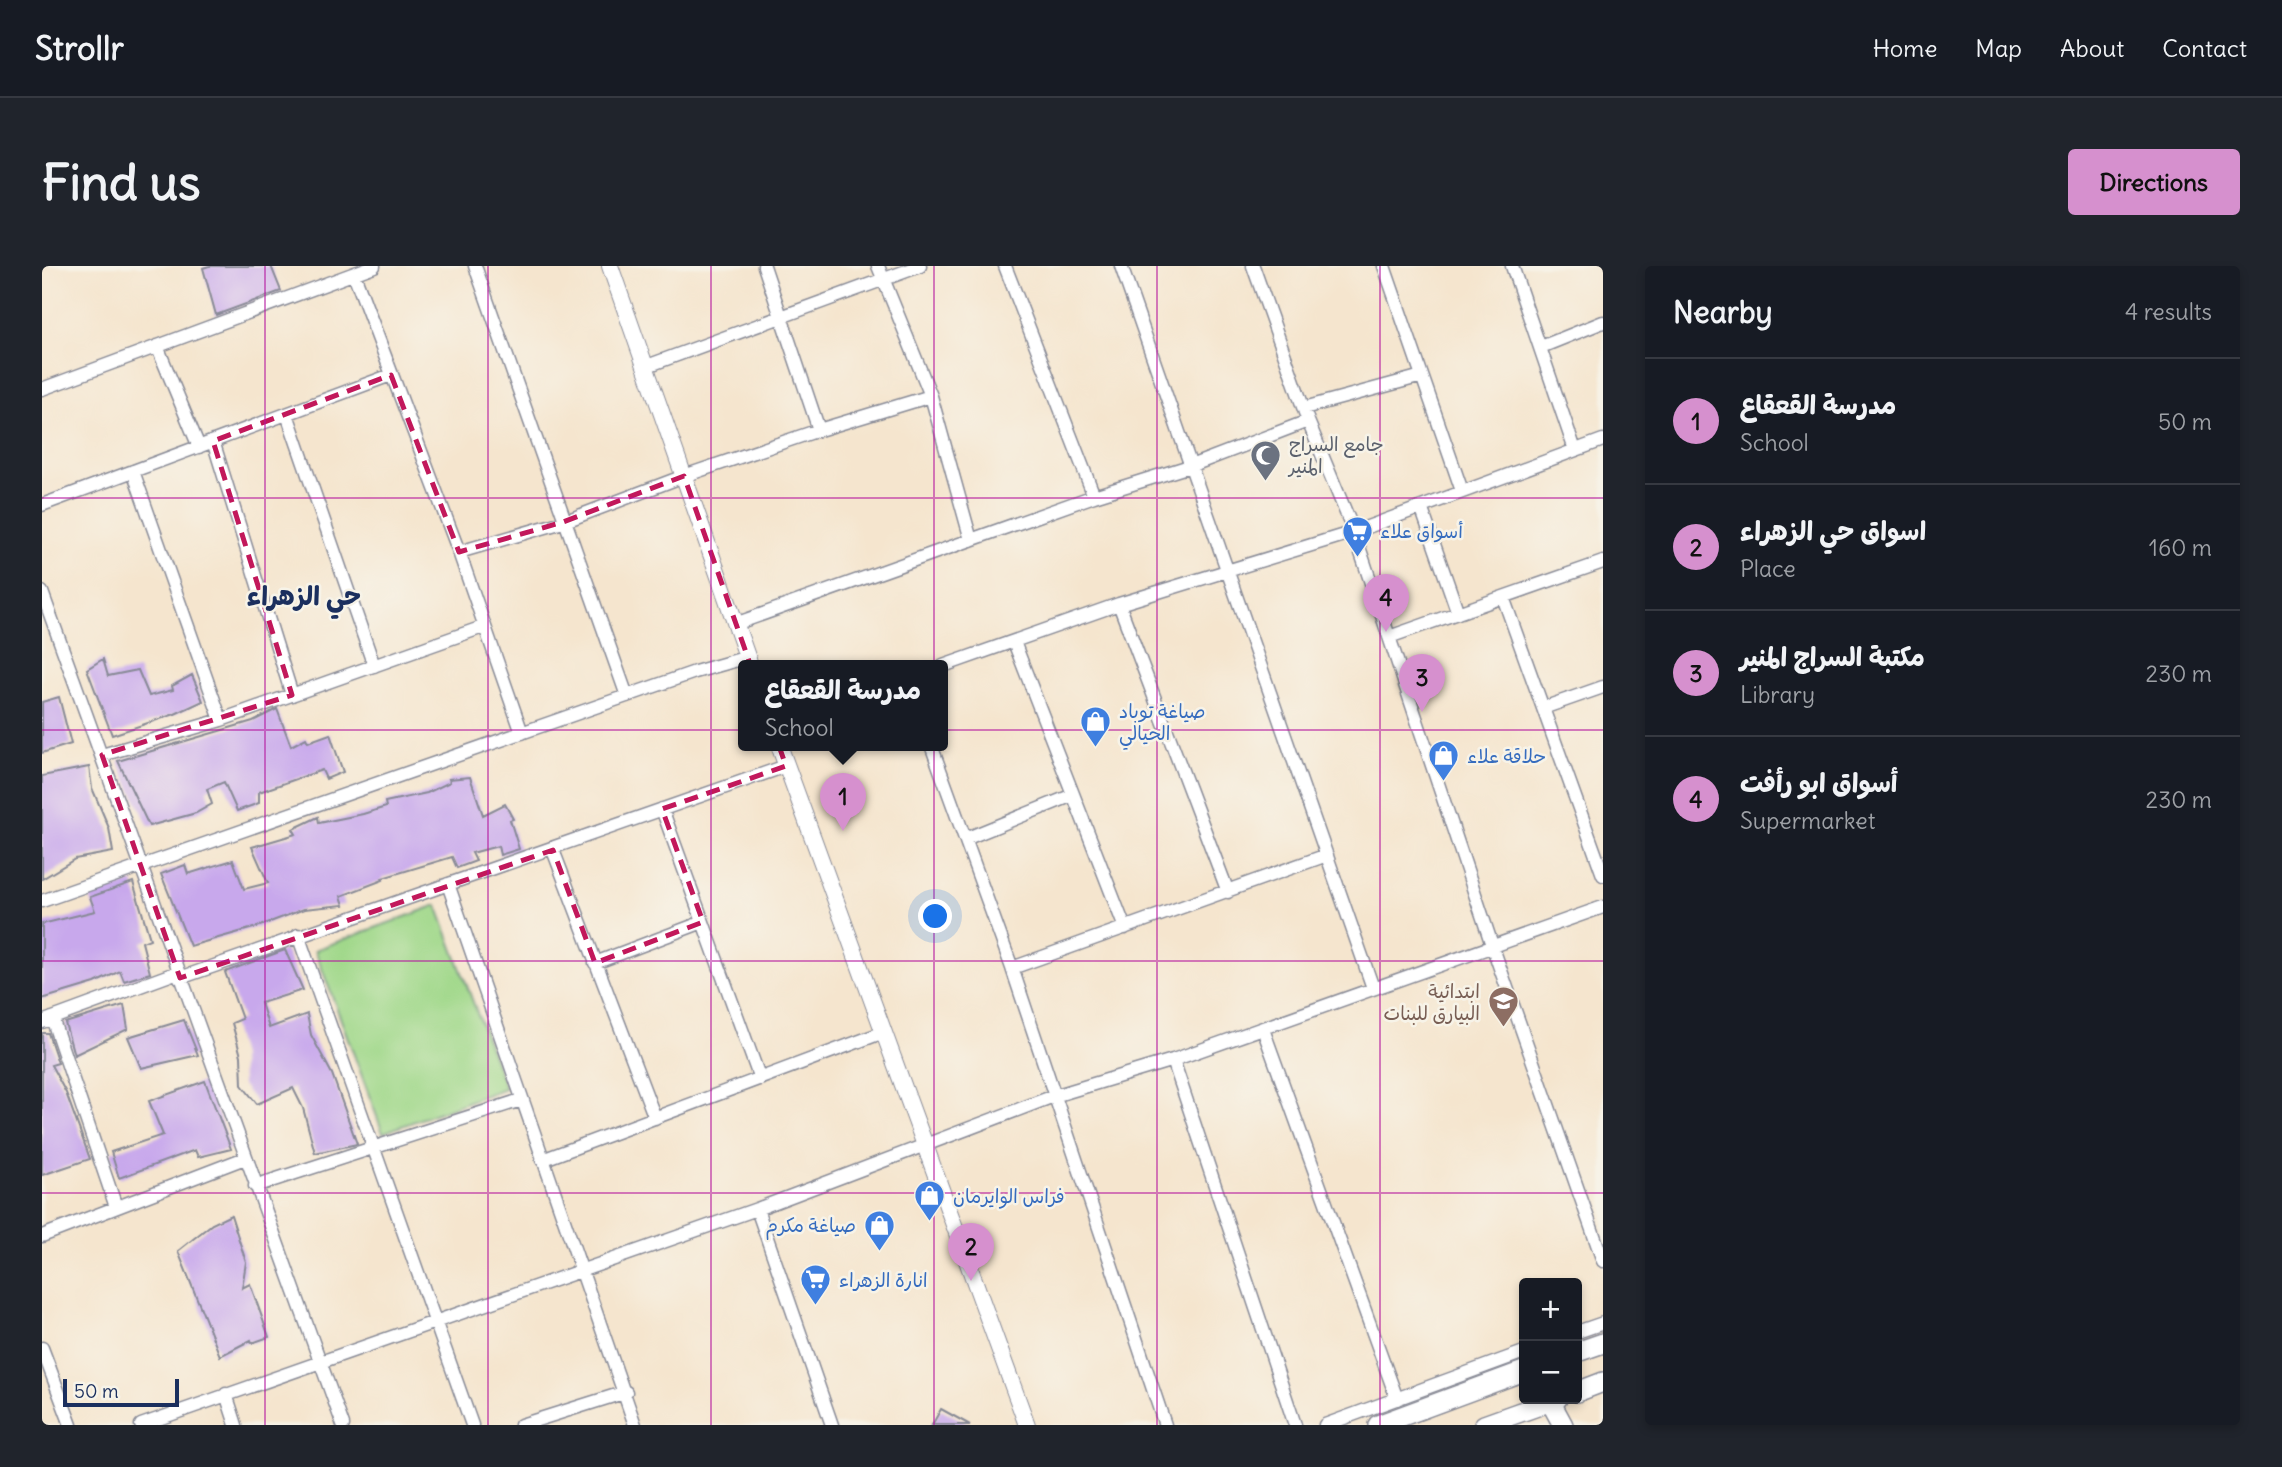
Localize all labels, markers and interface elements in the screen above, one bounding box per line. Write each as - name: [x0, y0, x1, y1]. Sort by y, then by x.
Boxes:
- text: Strollr: [35, 27, 124, 69]
- text: Home: [1873, 33, 1937, 63]
- text: Map: [1975, 33, 2022, 63]
- text: About: [2060, 33, 2124, 63]
- text: Contact: [2162, 33, 2247, 63]
- button: Directions: [2068, 149, 2240, 215]
- text: Find us: [42, 152, 200, 213]
- text: Nearby: [1673, 293, 1773, 331]
- text: 4 results: [2125, 297, 2212, 326]
- text: مدرسة القعقاع: [1740, 388, 1896, 421]
- text: 1: [1691, 407, 1701, 436]
- text: 50 m: [2158, 407, 2212, 436]
- text: School: [1740, 428, 1809, 457]
- place label: جامع السراج المنير: [1287, 432, 1384, 478]
- mosque icon: جامع السراج المنير: [1249, 438, 1283, 482]
- supermarket icon: أسواق علاء: [1340, 514, 1374, 558]
- text: اسواق حي الزهراء: [1740, 514, 1926, 547]
- place label: أسواق علاء: [1380, 519, 1463, 543]
- text: 2: [1690, 533, 1702, 562]
- text: 160 m: [2149, 533, 2212, 562]
- text: Place: [1740, 554, 1796, 583]
- pin: 4: [1363, 574, 1409, 632]
- district label: حي الزهراء: [247, 579, 361, 620]
- text: مكتبة السراج المنير: [1740, 640, 1925, 673]
- pin: 3: [1399, 654, 1445, 712]
- text: 3: [1689, 659, 1703, 688]
- text: 230 m: [2146, 659, 2212, 688]
- popup: [738, 660, 948, 751]
- text: مدرسة القعقاع: [765, 673, 921, 706]
- text: Library: [1740, 680, 1815, 709]
- place label: صياغة توباد الحيالي: [1119, 699, 1205, 750]
- shop icon: صياغة توباد الحيالي: [1079, 705, 1113, 749]
- text: School: [765, 713, 834, 742]
- shop icon: حلاقة علاء: [1427, 739, 1461, 783]
- place label: حلاقة علاء: [1467, 744, 1546, 768]
- text: أسواق ابو رأفت: [1740, 766, 1897, 799]
- pin: 1: [820, 773, 866, 831]
- text: 4: [1689, 785, 1703, 814]
- text: 230 m: [2146, 785, 2212, 814]
- text: Supermarket: [1740, 806, 1876, 835]
- your location: [918, 899, 952, 933]
- place label: ابتدائية البيارق للبنات: [1383, 979, 1480, 1025]
- school or university icon: ابتدائية البيارق للبنات: [1486, 985, 1520, 1029]
- shop icon: فراس الوايرمان: [913, 1179, 947, 1223]
- place label: فراس الوايرمان: [953, 1184, 1065, 1209]
- shop icon: صياغة مكرم: [862, 1208, 896, 1252]
- place label: صياغة مكرم: [765, 1213, 856, 1240]
- pin: 2: [948, 1223, 994, 1281]
- supermarket icon: انارة الزهراء: [799, 1263, 833, 1307]
- place label: انارة الزهراء: [839, 1268, 928, 1292]
- map controls: [1519, 1278, 1582, 1404]
- button: +: [1519, 1278, 1582, 1341]
- button: −: [1519, 1341, 1582, 1404]
- scale bar: [63, 1376, 178, 1408]
- text: 50 m: [74, 1379, 119, 1403]

